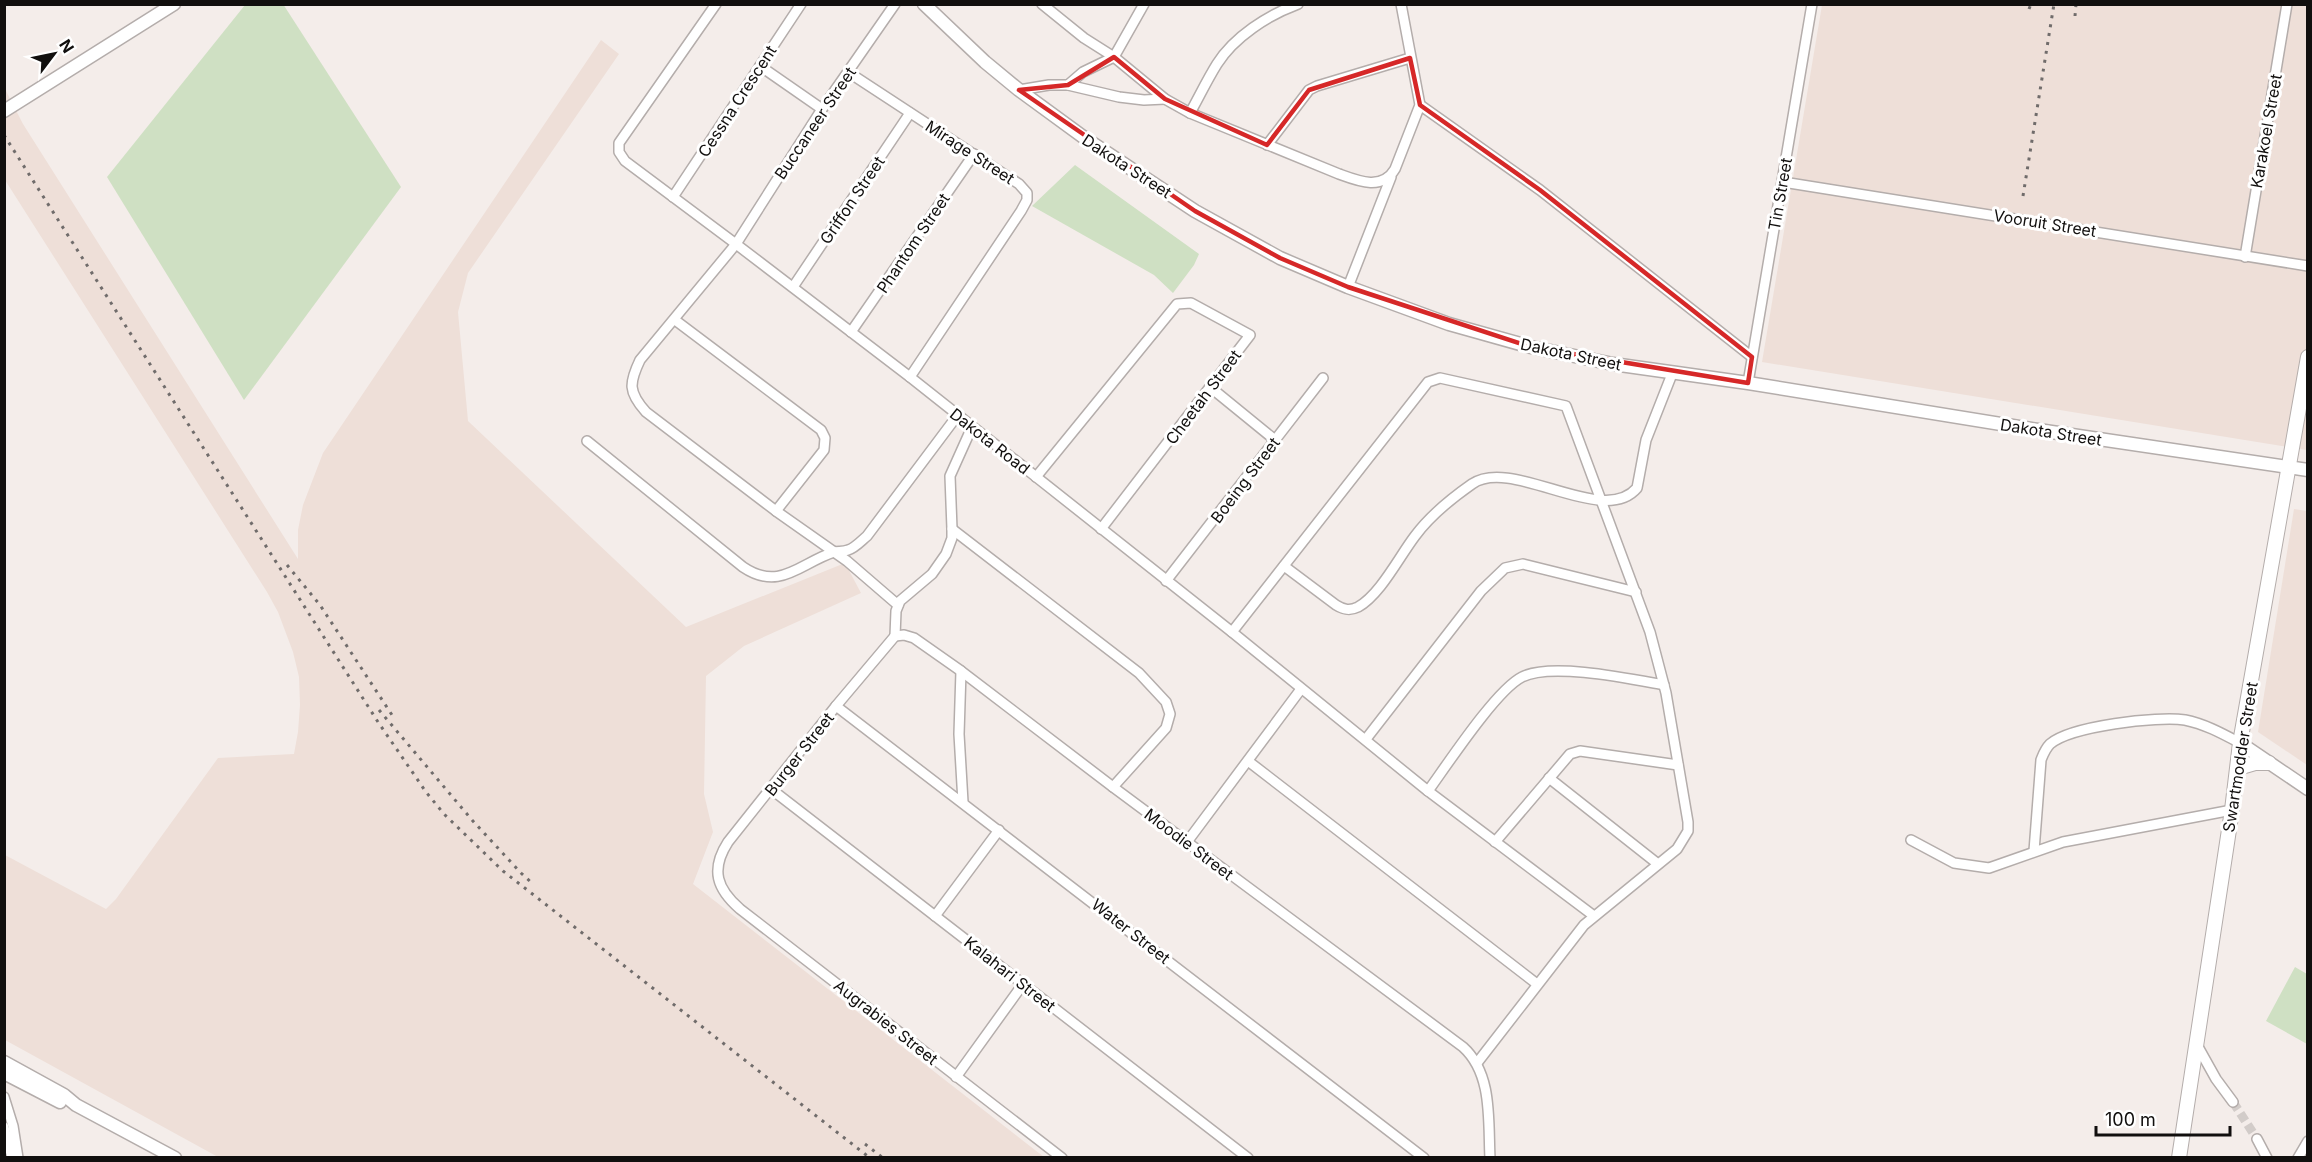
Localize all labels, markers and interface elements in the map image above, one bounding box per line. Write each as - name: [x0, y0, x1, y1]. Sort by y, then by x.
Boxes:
- north arrow: [24, 24, 84, 84]
- text: N: [55, 36, 78, 57]
- street label: Cessna Crescent: [693, 41, 781, 161]
- street label: Buccaneer Street: [770, 63, 860, 183]
- street label: Karakoel Street: [2246, 72, 2286, 190]
- street label: Mirage Street: [922, 116, 1018, 188]
- street label: Dakota Street: [1079, 130, 1175, 202]
- street label: Griffon Street: [815, 152, 889, 248]
- street label: Tin Street: [1764, 156, 1796, 232]
- street label: Phantom Street: [872, 189, 954, 297]
- street label: Vooruit Street: [1992, 205, 2098, 241]
- street label: Dakota Street: [1519, 334, 1623, 374]
- street label: Cheetah Street: [1161, 346, 1245, 448]
- street label: Dakota Road: [946, 404, 1034, 478]
- street label: Dakota Street: [1999, 414, 2103, 450]
- street label: Boeing Street: [1206, 433, 1284, 527]
- street label: Swartmodder Street: [2218, 680, 2262, 834]
- street label: Burger Street: [760, 708, 838, 800]
- street label: Moodie Street: [1141, 804, 1237, 884]
- street label: Water Street: [1088, 894, 1174, 968]
- street label: Kalahari Street: [960, 932, 1060, 1016]
- street label: Augrabies Street: [830, 975, 942, 1069]
- scale bar: [2096, 1099, 2230, 1137]
- text: 100 m: [2105, 1109, 2156, 1130]

